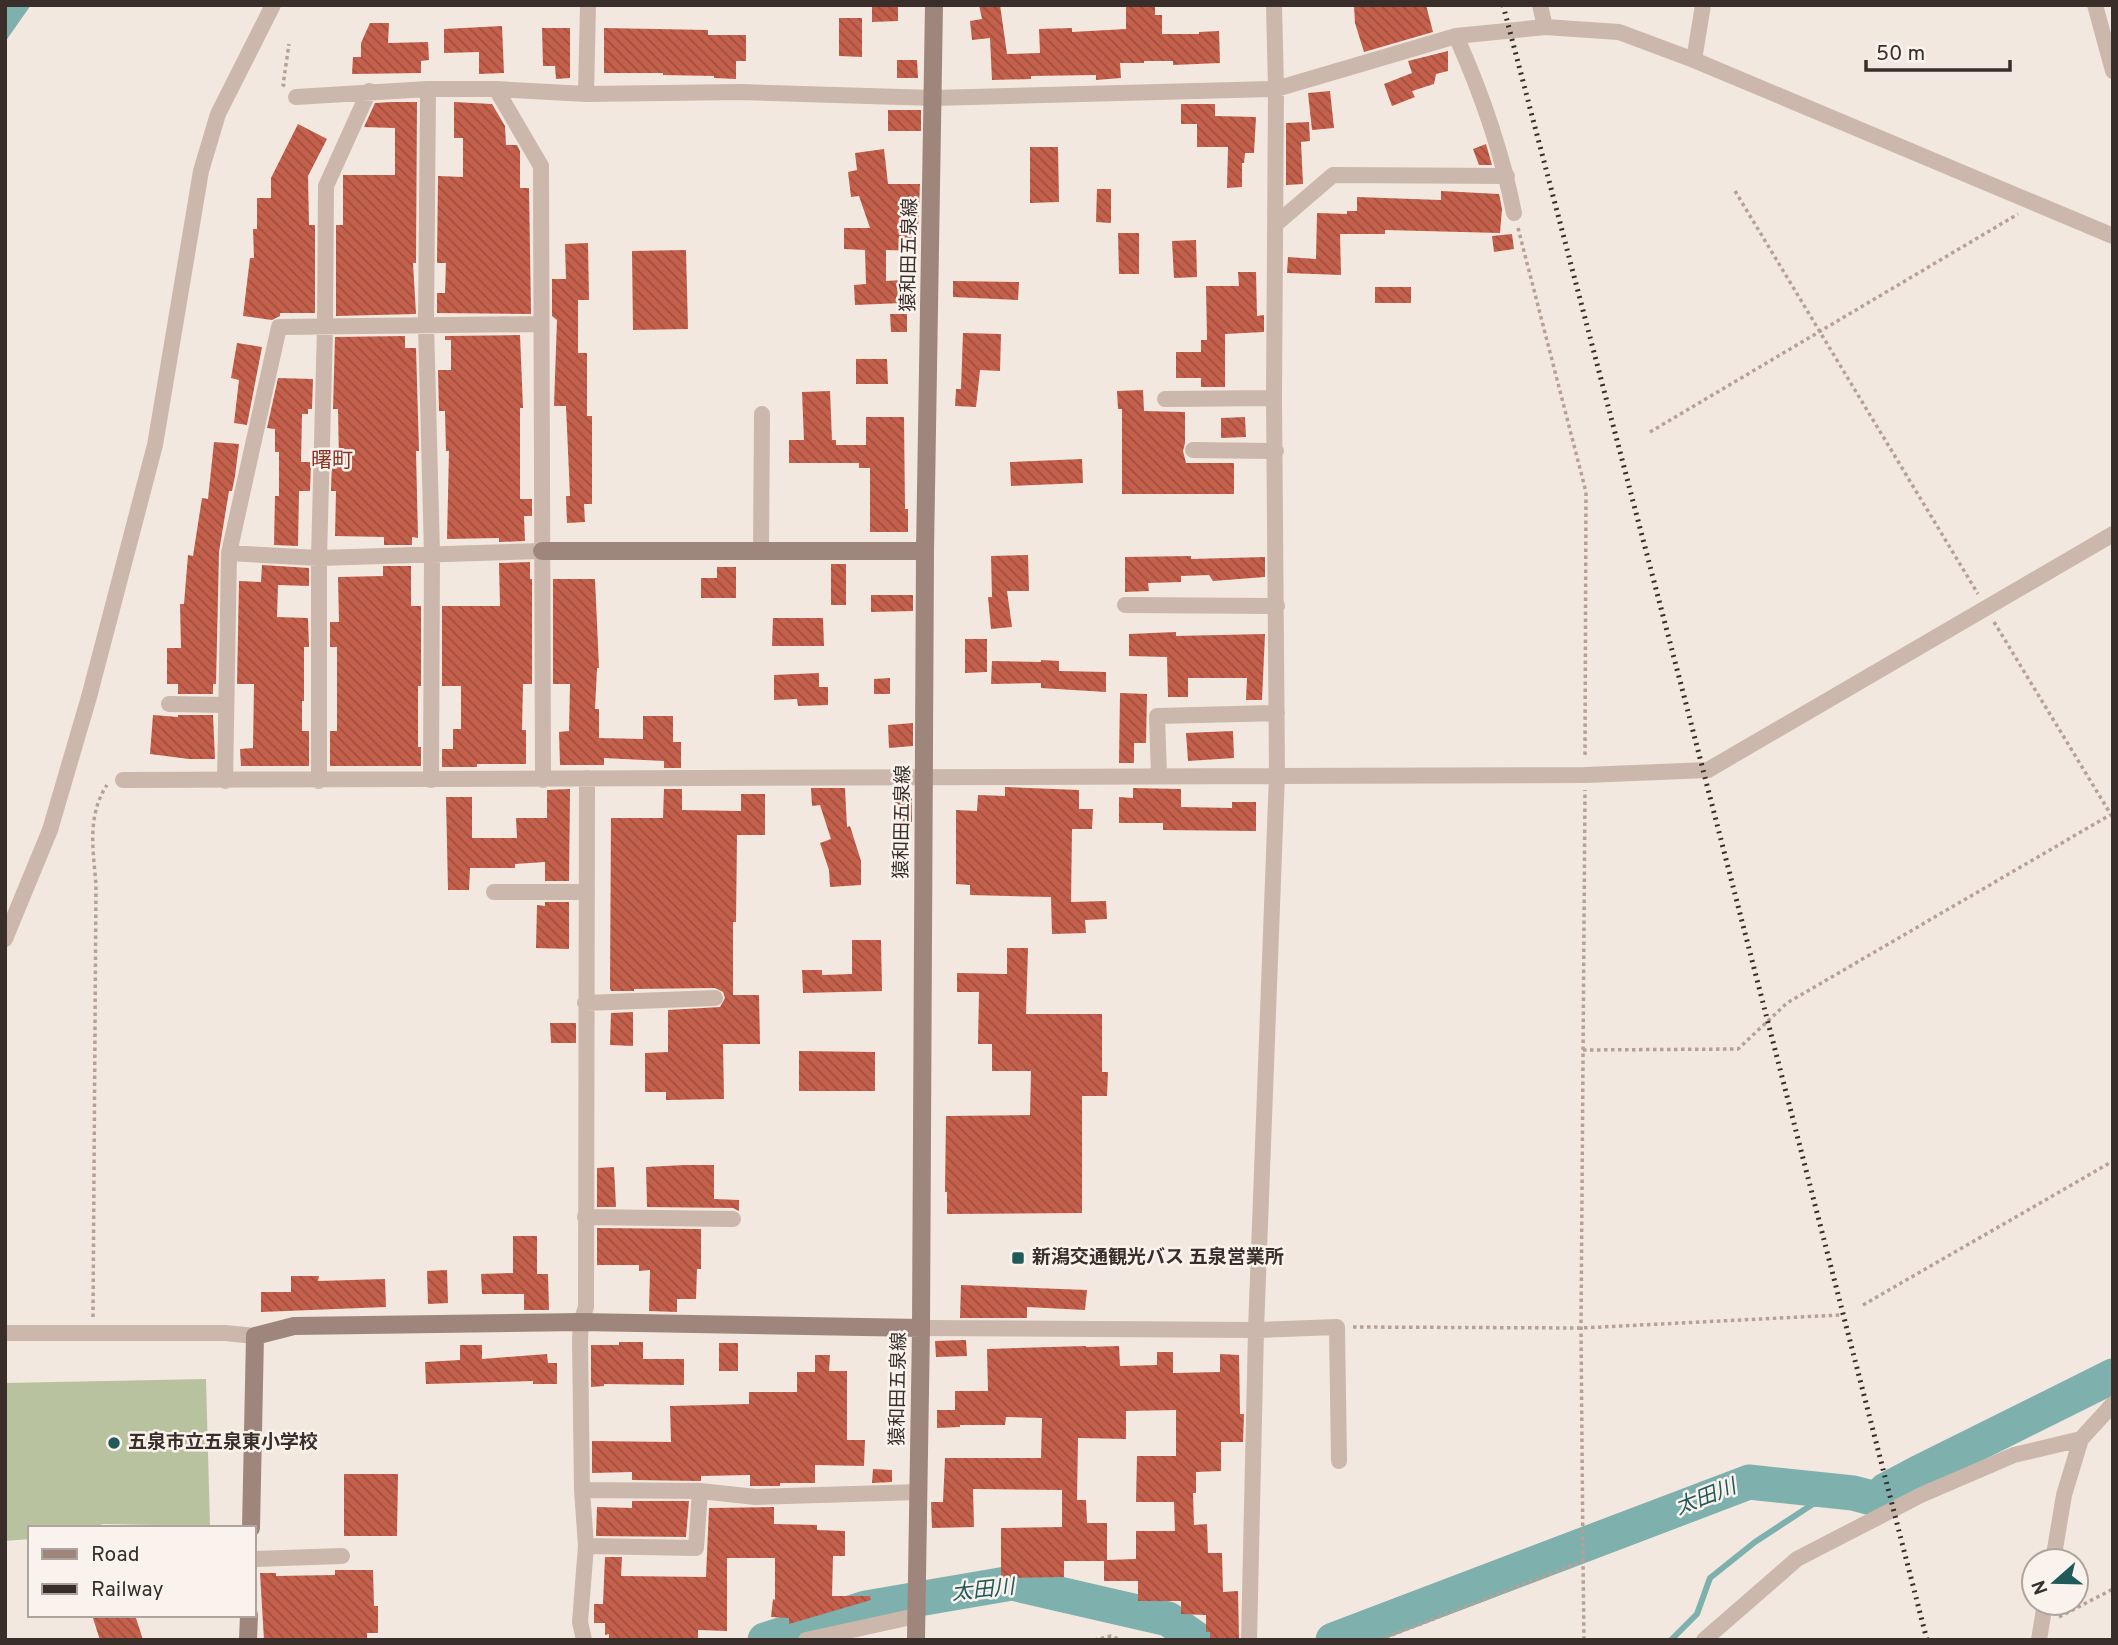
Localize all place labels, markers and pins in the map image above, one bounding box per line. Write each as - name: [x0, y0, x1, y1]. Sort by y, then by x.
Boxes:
- place label: 新潟交通観光バス 五泉営業所: [1032, 1246, 1284, 1270]
- marker: 新潟交通観光バス 五泉営業所: [1010, 1250, 1026, 1266]
- place label: 五泉市立五泉東小学校: [128, 1431, 318, 1455]
- marker: 五泉市立五泉東小学校: [106, 1435, 122, 1451]

